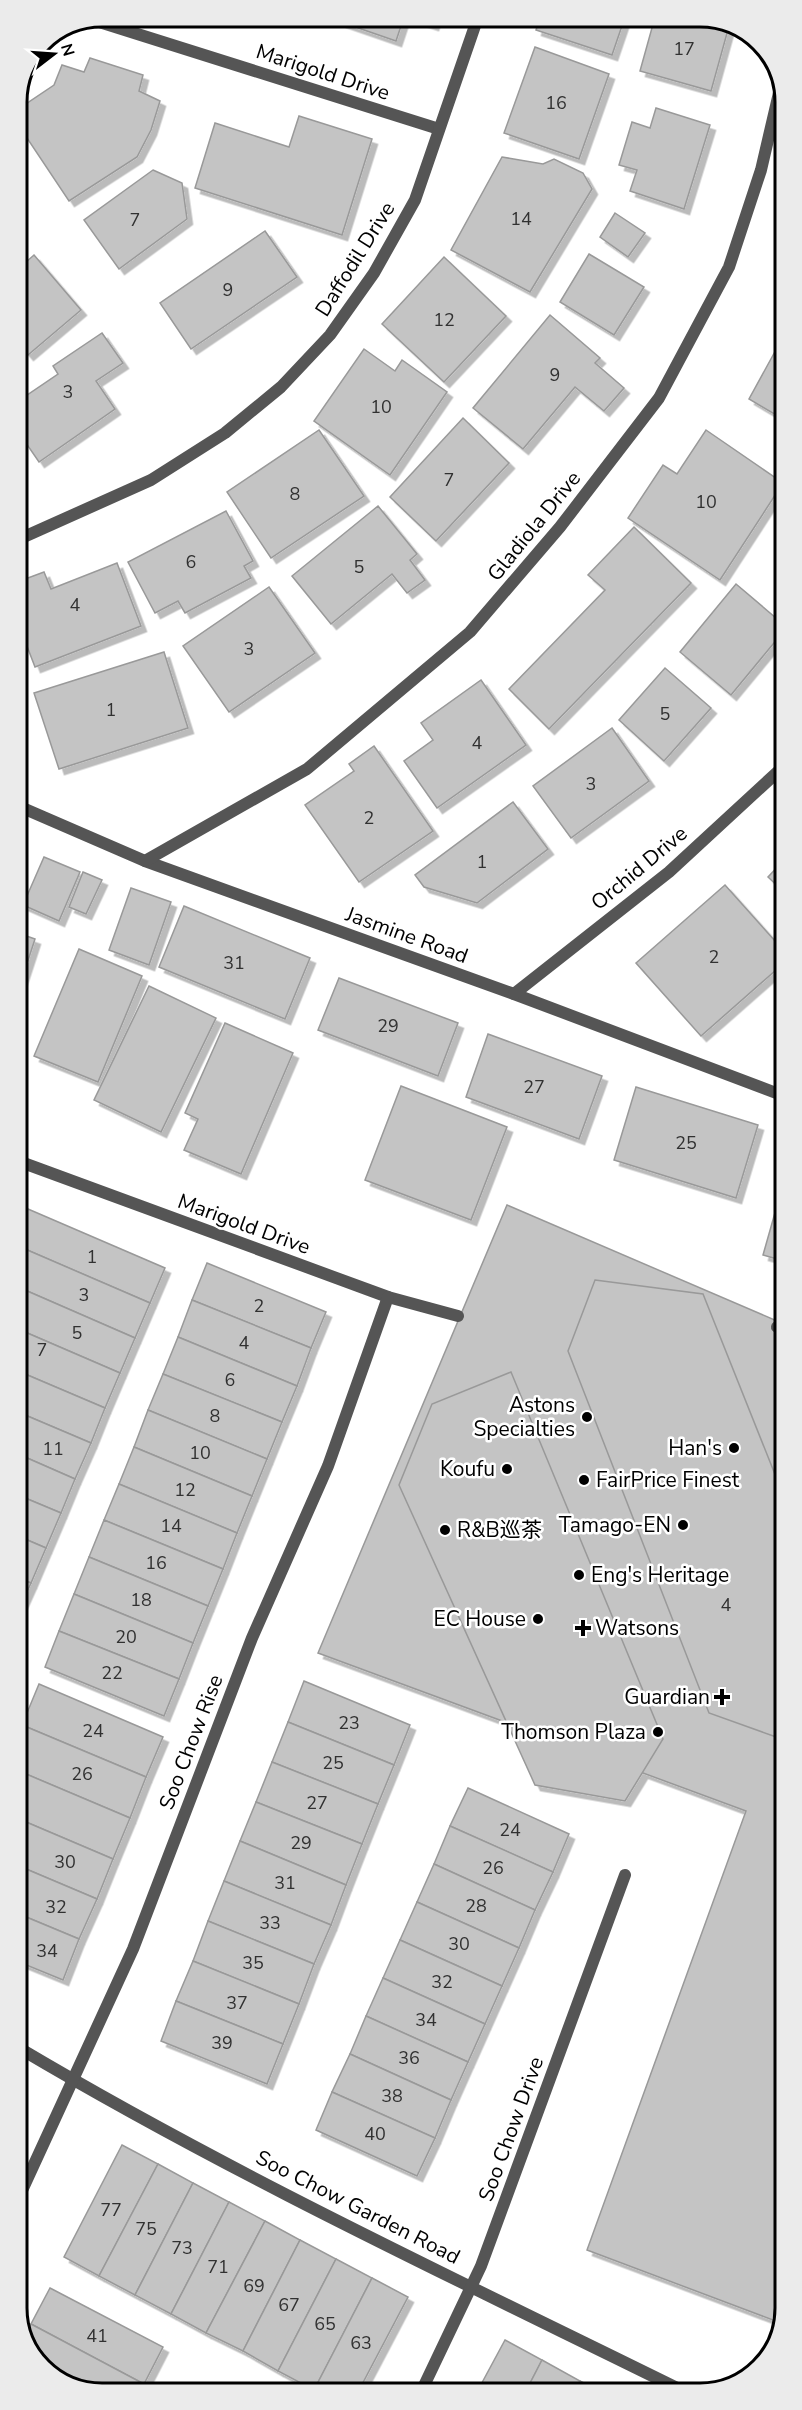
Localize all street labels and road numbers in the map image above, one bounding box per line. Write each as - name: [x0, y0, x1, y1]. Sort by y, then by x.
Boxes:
- street label: Marigold Drive: [253, 37, 393, 107]
- street label: Daffodil Drive: [309, 196, 401, 322]
- street label: Gladiola Drive: [481, 465, 587, 587]
- street label: Orchid Drive: [585, 820, 693, 916]
- street label: Jasmine Road: [341, 900, 472, 970]
- street label: Marigold Drive: [174, 1187, 314, 1261]
- street label: Soo Chow Rise: [152, 1670, 230, 1814]
- street label: Soo Chow Drive: [472, 2053, 550, 2205]
- street label: Soo Chow Garden Road: [251, 2143, 465, 2271]

